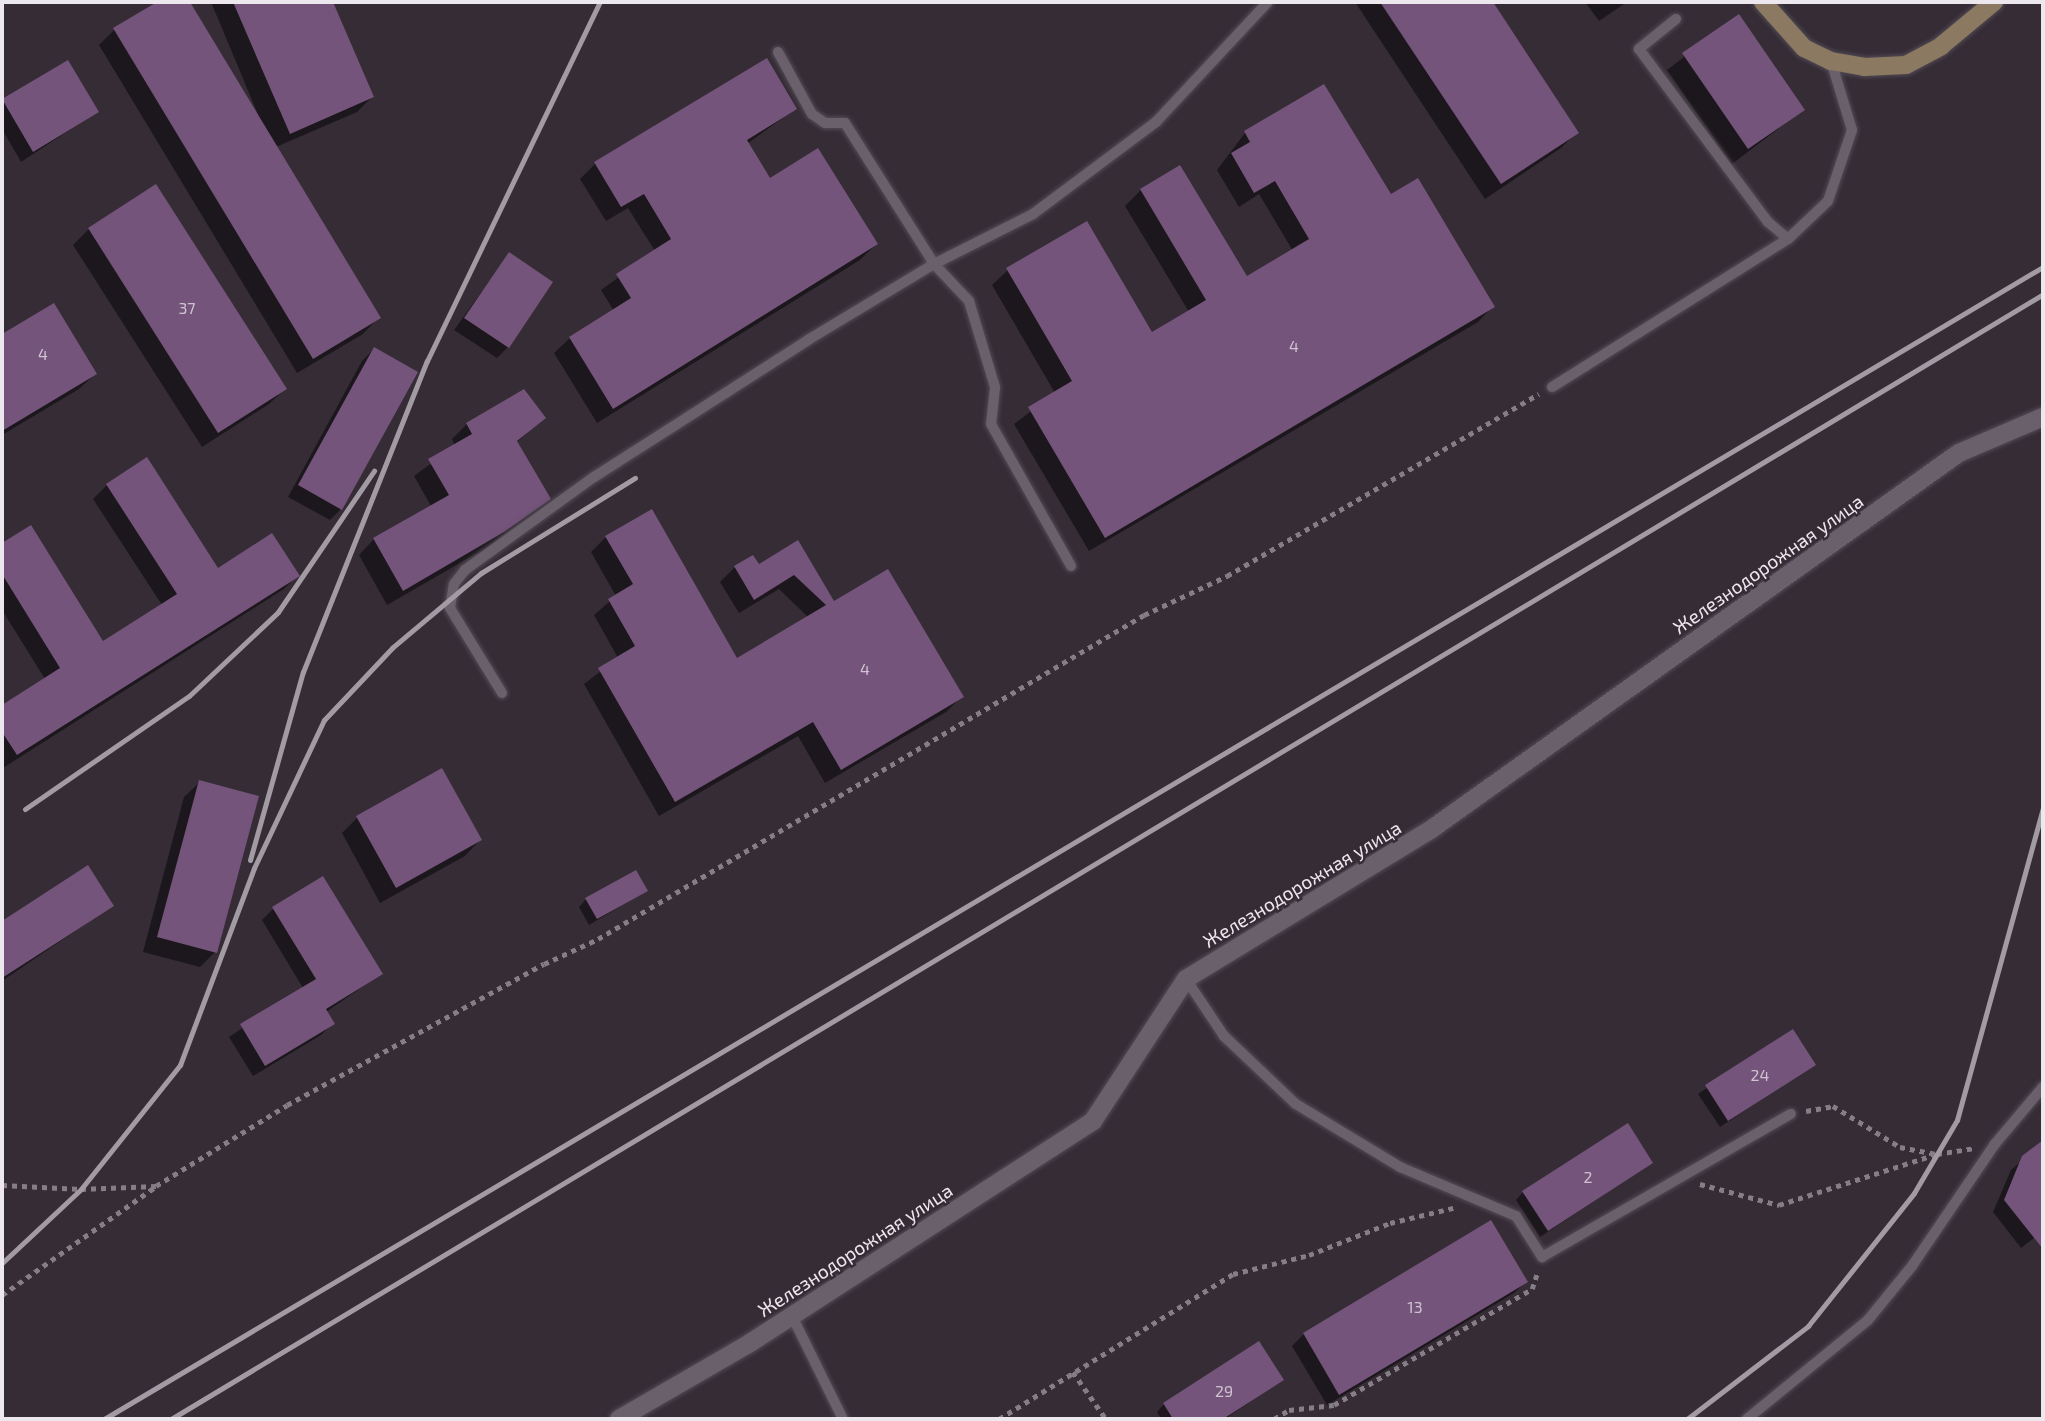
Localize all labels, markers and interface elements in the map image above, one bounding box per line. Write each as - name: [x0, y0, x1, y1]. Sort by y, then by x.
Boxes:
- house number: 37: [178, 298, 196, 318]
- house number: 4: [1289, 336, 1299, 356]
- house number: 4: [38, 344, 48, 364]
- street label: Железнодорожная улица: [1668, 489, 1868, 639]
- house number: 4: [860, 659, 870, 679]
- street label: Железнодорожная улица: [1199, 816, 1405, 952]
- house number: 24: [1751, 1065, 1769, 1085]
- house number: 2: [1584, 1167, 1592, 1187]
- street label: Железнодорожная улица: [753, 1179, 957, 1321]
- house number: 13: [1407, 1297, 1423, 1317]
- house number: 29: [1215, 1381, 1233, 1401]

